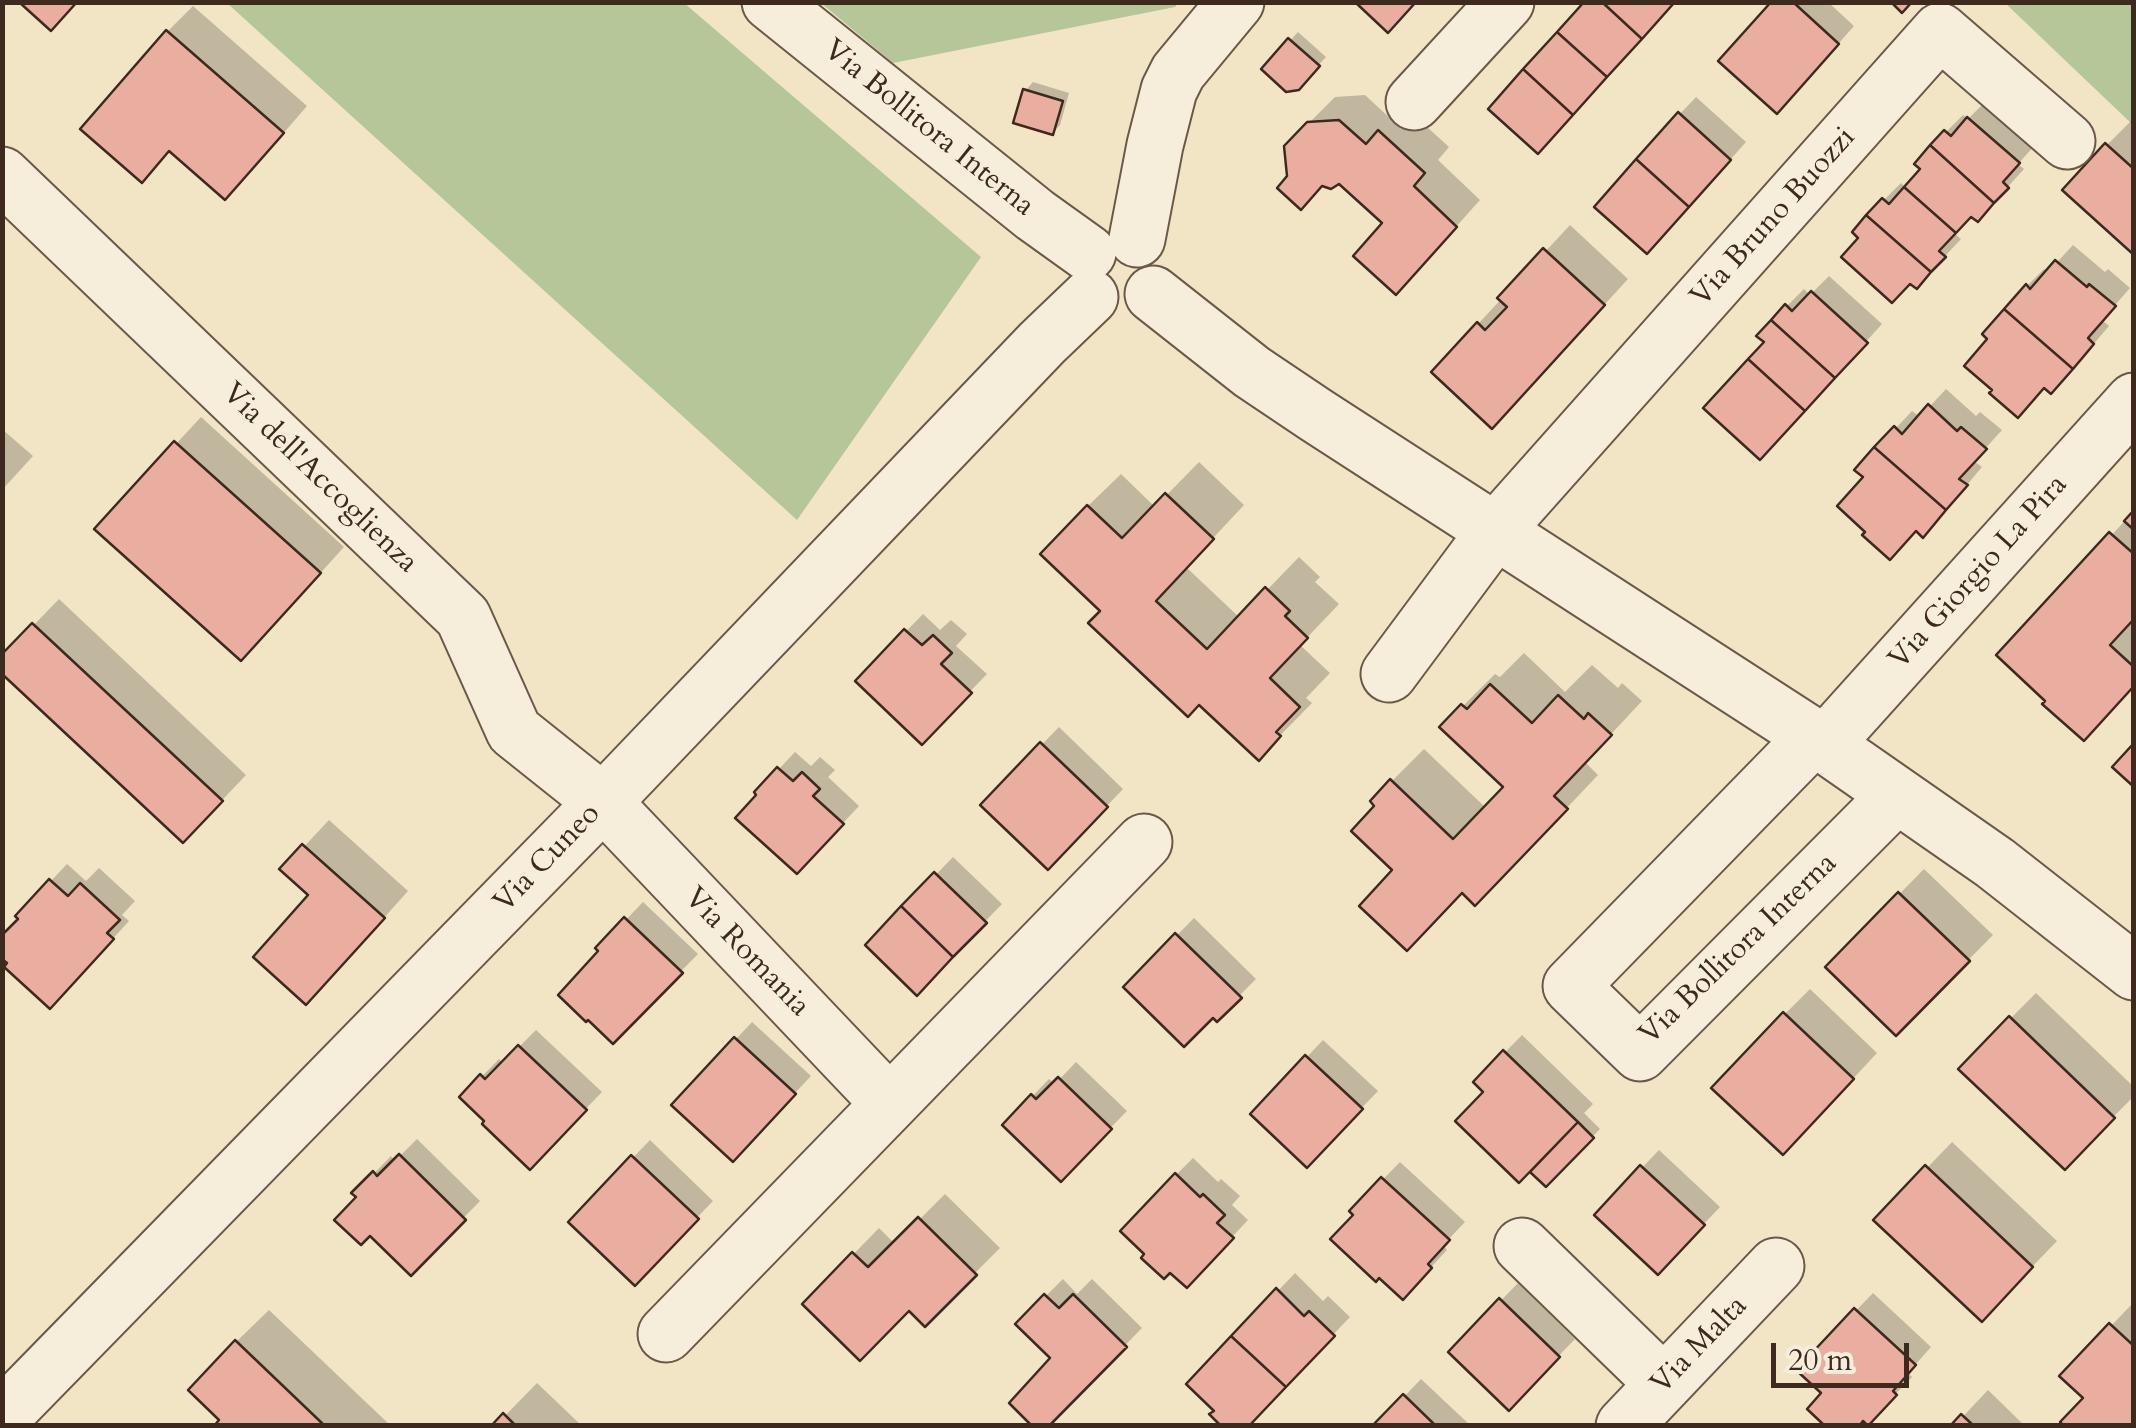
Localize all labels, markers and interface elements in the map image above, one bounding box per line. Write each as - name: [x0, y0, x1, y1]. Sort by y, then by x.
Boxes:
- street label: Via Bollitora Interna: [815, 33, 1041, 225]
- street label: Via Bruno Buozzi: [1684, 121, 1864, 315]
- street label: Via dell'Accoglienza: [214, 376, 424, 582]
- street label: Via Giorgio La Pira: [1882, 468, 2076, 678]
- street label: Via Cuneo: [487, 797, 609, 921]
- street label: Via Bollitora Interna: [1633, 846, 1845, 1054]
- street label: Via Romania: [676, 881, 816, 1025]
- street label: Via Malta: [1644, 1289, 1756, 1403]
- scale bar: [1776, 1323, 1914, 1385]
- text: 20 m: [1788, 1340, 1852, 1381]

